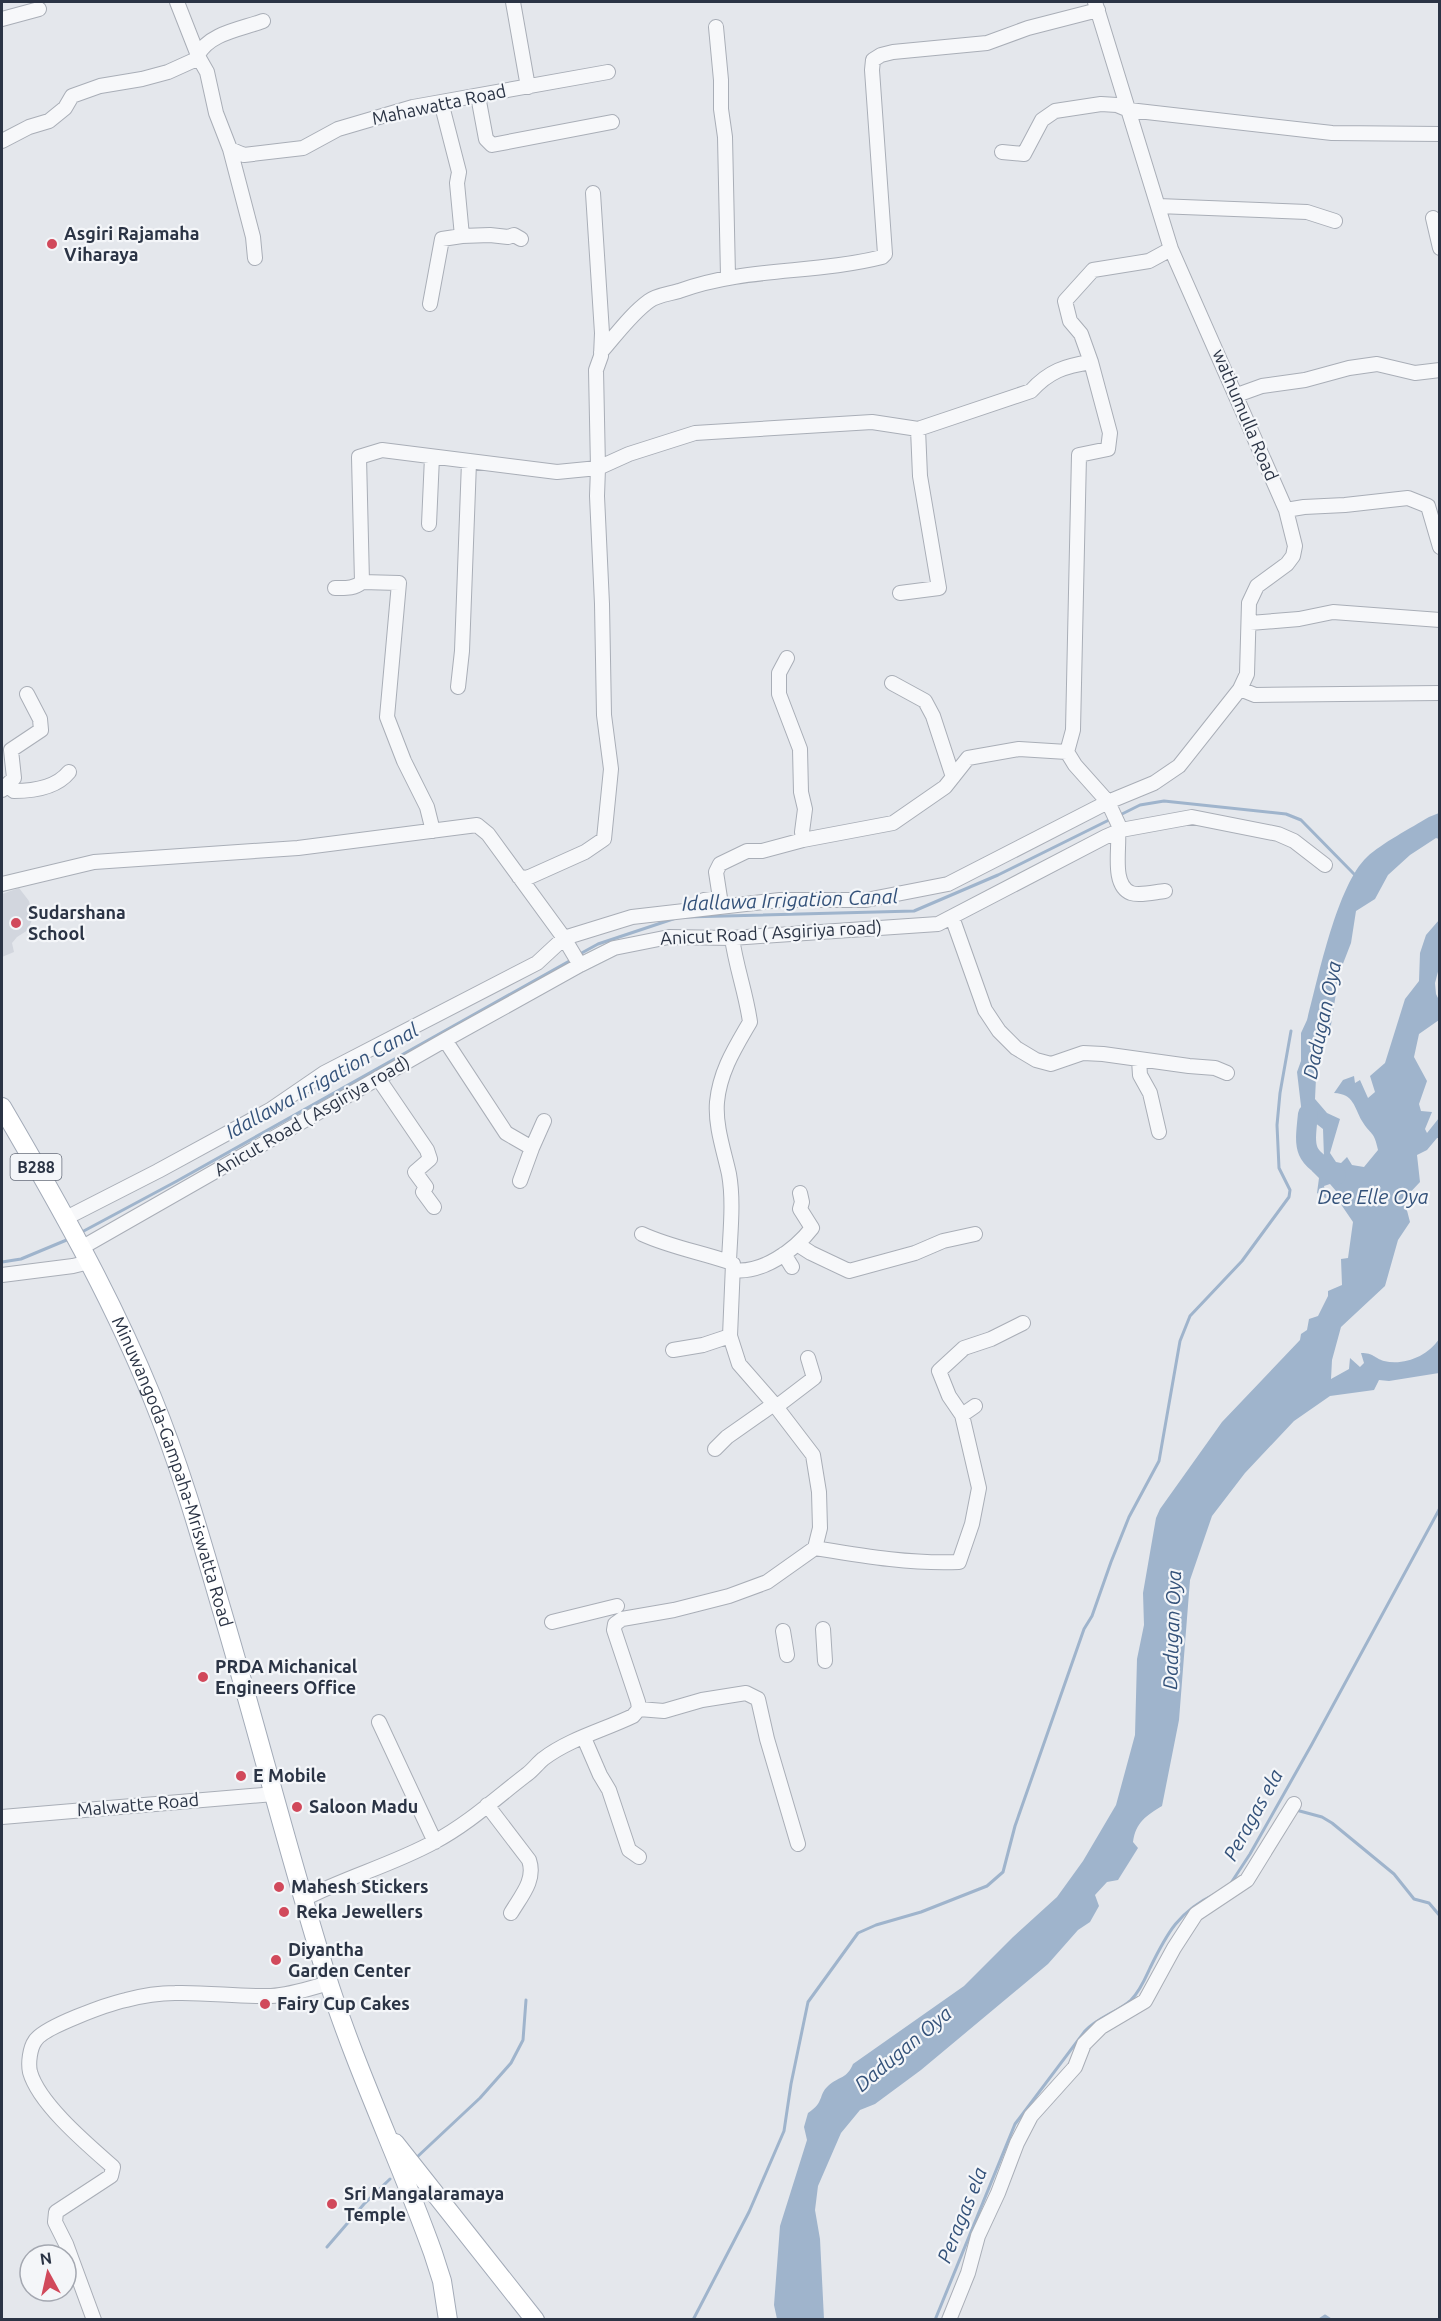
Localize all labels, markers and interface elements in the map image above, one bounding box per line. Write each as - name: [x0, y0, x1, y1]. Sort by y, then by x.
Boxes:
- street label: Mahawatta Road: [370, 80, 508, 128]
- place label: Asgiri Rajamaha Viharaya: [64, 223, 200, 264]
- marker: Asgiri Rajamaha Viharaya: [45, 237, 59, 251]
- street label: wathumulla Road: [1209, 346, 1283, 483]
- water label: Idallawa Irrigation Canal: [681, 884, 899, 915]
- place label: Sudarshana School: [28, 902, 126, 943]
- marker: Sudarshana School: [9, 916, 23, 930]
- street label: Anicut Road ( Asgiriya road): [660, 916, 882, 949]
- water label: Dadugan Oya: [1298, 959, 1345, 1081]
- water label: Idallawa Irrigation Canal: [221, 1018, 422, 1143]
- street label: Anicut Road ( Asgiriya road): [210, 1051, 413, 1180]
- road number: B288: [10, 1154, 62, 1180]
- water label: Dee Elle Oya: [1318, 1185, 1429, 1208]
- street label: Minuwangoda-Gampaha-Mriswatta Road: [109, 1313, 237, 1629]
- water label: Dadugan Oya: [1158, 1570, 1185, 1690]
- place label: PRDA Michanical Engineers Office: [215, 1656, 358, 1697]
- marker: PRDA Michanical Engineers Office: [196, 1670, 210, 1684]
- place label: E Mobile: [253, 1765, 326, 1785]
- water label: Peragas ela: [1218, 1765, 1287, 1864]
- marker: E Mobile: [234, 1769, 248, 1783]
- street label: Malwatte Road: [76, 1789, 200, 1819]
- place label: Saloon Madu: [309, 1796, 418, 1816]
- marker: Saloon Madu: [290, 1800, 304, 1814]
- place label: Mahesh Stickers: [291, 1876, 429, 1896]
- marker: Mahesh Stickers: [272, 1880, 286, 1894]
- place label: Reka Jewellers: [296, 1901, 423, 1921]
- marker: Reka Jewellers: [277, 1905, 291, 1919]
- place label: Diyantha Garden Center: [288, 1939, 412, 1980]
- marker: Diyantha Garden Center: [269, 1953, 283, 1967]
- place label: Fairy Cup Cakes: [277, 1993, 410, 2013]
- marker: Fairy Cup Cakes: [258, 1997, 272, 2011]
- water label: Dadugan Oya: [849, 2001, 956, 2096]
- water label: Peragas ela: [932, 2164, 991, 2266]
- place label: Sri Mangalaramaya Temple: [344, 2183, 504, 2224]
- marker: Sri Mangalaramaya Temple: [325, 2197, 339, 2211]
- north arrow: [18, 2243, 78, 2303]
- text: N: [39, 2248, 53, 2268]

